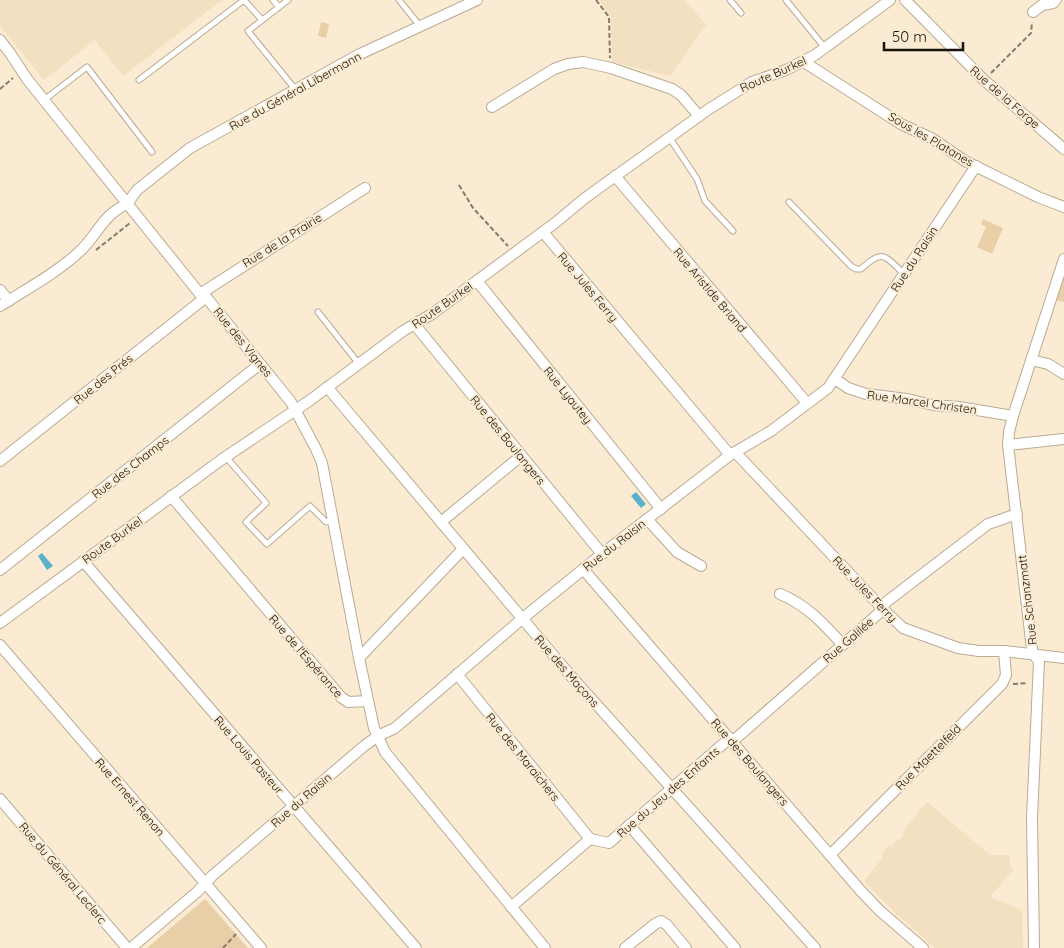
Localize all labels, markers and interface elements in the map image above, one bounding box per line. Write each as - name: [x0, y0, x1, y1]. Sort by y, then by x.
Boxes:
- scale bar: [884, 20, 963, 52]
- text: 50 m: [892, 27, 927, 46]
- street label: Rue du Général Libermann: [226, 48, 364, 134]
- street label: Route Burkel: [737, 53, 809, 95]
- street label: Rue de la Forge: [967, 63, 1043, 132]
- street label: Sous les Platanes: [886, 109, 977, 170]
- street label: Rue de la Prairie: [239, 209, 325, 270]
- street label: Rue du Raisin: [887, 223, 941, 295]
- street label: Rue Aristide Briand: [670, 245, 750, 335]
- street label: Rue Jules Ferry: [555, 249, 621, 325]
- street label: Route Burkel: [409, 278, 475, 332]
- street label: Rue des Vignes: [210, 304, 276, 380]
- street label: Rue des Prés: [70, 350, 136, 407]
- street label: Rue Lyautey: [540, 363, 596, 427]
- street label: Rue Marcel Christen: [866, 387, 978, 417]
- street label: Rue des Boulangers: [467, 392, 549, 488]
- street label: Rue des Champs: [89, 432, 172, 502]
- street label: Route Burkel: [79, 513, 145, 567]
- street label: Rue du Raisin: [580, 516, 648, 574]
- street label: Rue Jules Ferry: [830, 553, 900, 625]
- street label: Rue Schanzmatt: [1014, 554, 1040, 646]
- street label: Rue de l'Espérance: [266, 611, 346, 701]
- street label: Rue Galilée: [820, 614, 877, 666]
- street label: Rue des Maçons: [531, 632, 603, 711]
- street label: Rue des Maraîchers: [483, 710, 563, 804]
- street label: Rue Louis Pasteur: [211, 713, 287, 798]
- street label: Rue des Boulangers: [708, 715, 792, 809]
- street label: Rue Maettelfeld: [892, 721, 964, 793]
- street label: Rue du Jeu des Enfants: [614, 743, 723, 841]
- street label: Rue Ernest Renan: [92, 755, 168, 839]
- street label: Rue du Raisin: [268, 770, 334, 830]
- street label: Rue du Général Leclerc: [16, 819, 110, 927]

